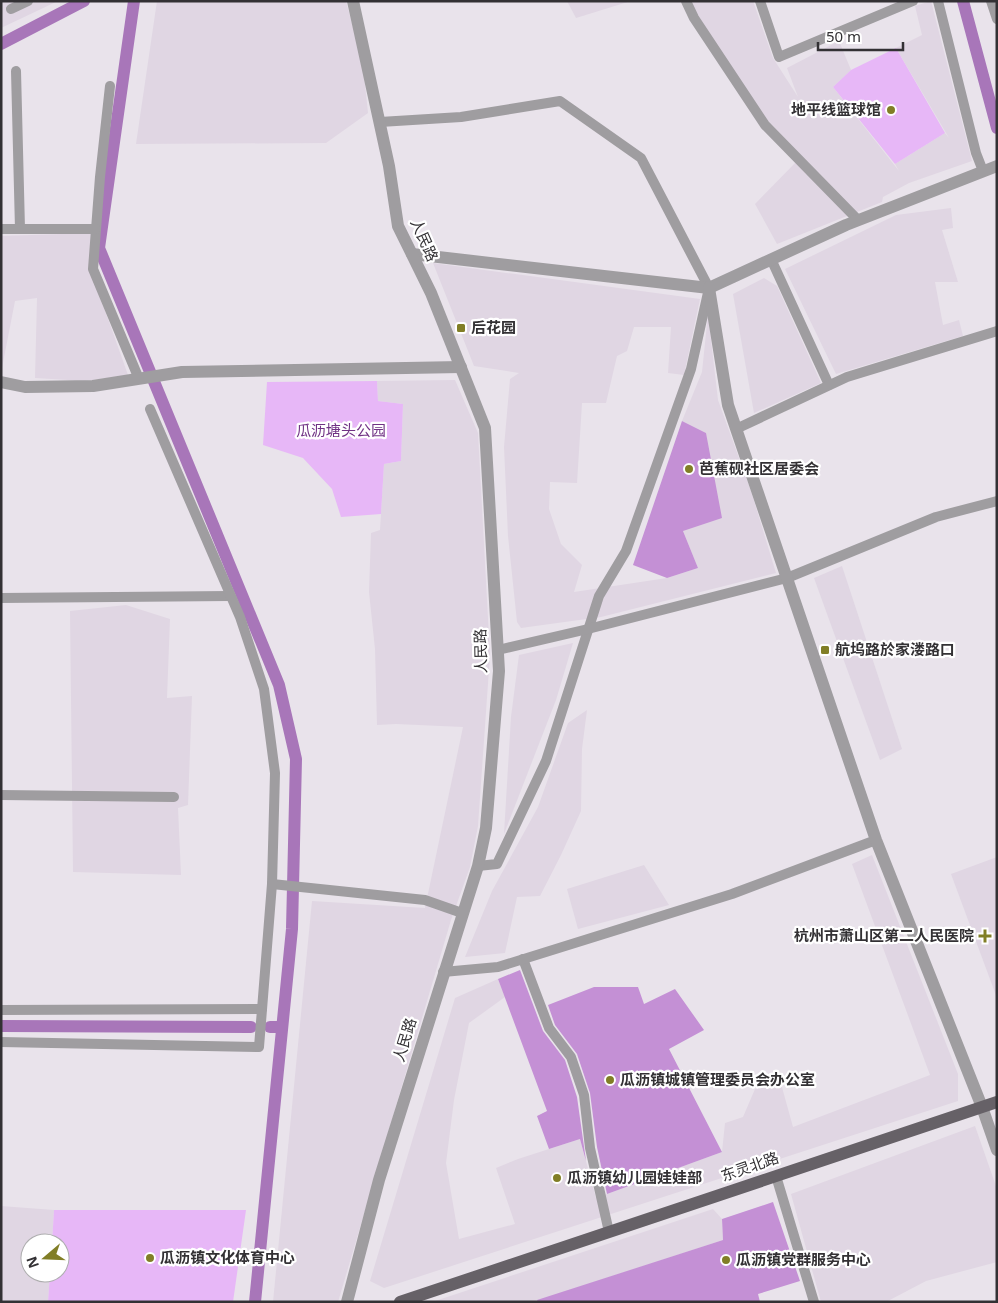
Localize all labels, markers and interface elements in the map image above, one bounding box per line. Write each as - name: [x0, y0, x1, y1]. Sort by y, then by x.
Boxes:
- scale bar: [818, 20, 903, 52]
- text: 50 m: [826, 26, 861, 46]
- place label: 地平线篮球馆: [791, 99, 881, 119]
- marker: 地平线篮球馆: [885, 104, 897, 116]
- street label: 人民路: [407, 215, 443, 264]
- place label: 后花园: [471, 317, 516, 337]
- marker: 后花园: [455, 322, 467, 334]
- park label: 瓜沥塘头公园: [296, 420, 386, 440]
- place label: 芭蕉砚社区居委会: [699, 458, 819, 478]
- marker: 芭蕉砚社区居委会: [683, 463, 695, 475]
- street label: 人民路: [470, 628, 490, 674]
- place label: 航坞路於家溇路口: [835, 639, 955, 659]
- marker: 航坞路於家溇路口: [819, 644, 831, 656]
- place label: 杭州市萧山区第二人民医院: [794, 925, 974, 945]
- marker: 杭州市萧山区第二人民医院: [978, 929, 992, 943]
- street label: 人民路: [388, 1015, 420, 1064]
- place label: 瓜沥镇城镇管理委员会办公室: [620, 1069, 815, 1089]
- marker: 瓜沥镇城镇管理委员会办公室: [604, 1074, 616, 1086]
- street label: 东灵北路: [718, 1147, 781, 1185]
- place label: 瓜沥镇幼儿园娃娃部: [567, 1167, 702, 1187]
- marker: 瓜沥镇幼儿园娃娃部: [551, 1172, 563, 1184]
- north arrow: [20, 1233, 70, 1283]
- place label: 瓜沥镇文化体育中心: [160, 1247, 295, 1267]
- place label: 瓜沥镇党群服务中心: [736, 1249, 871, 1269]
- marker: 瓜沥镇文化体育中心: [144, 1252, 156, 1264]
- text: N: [21, 1254, 43, 1271]
- marker: 瓜沥镇党群服务中心: [720, 1254, 732, 1266]

